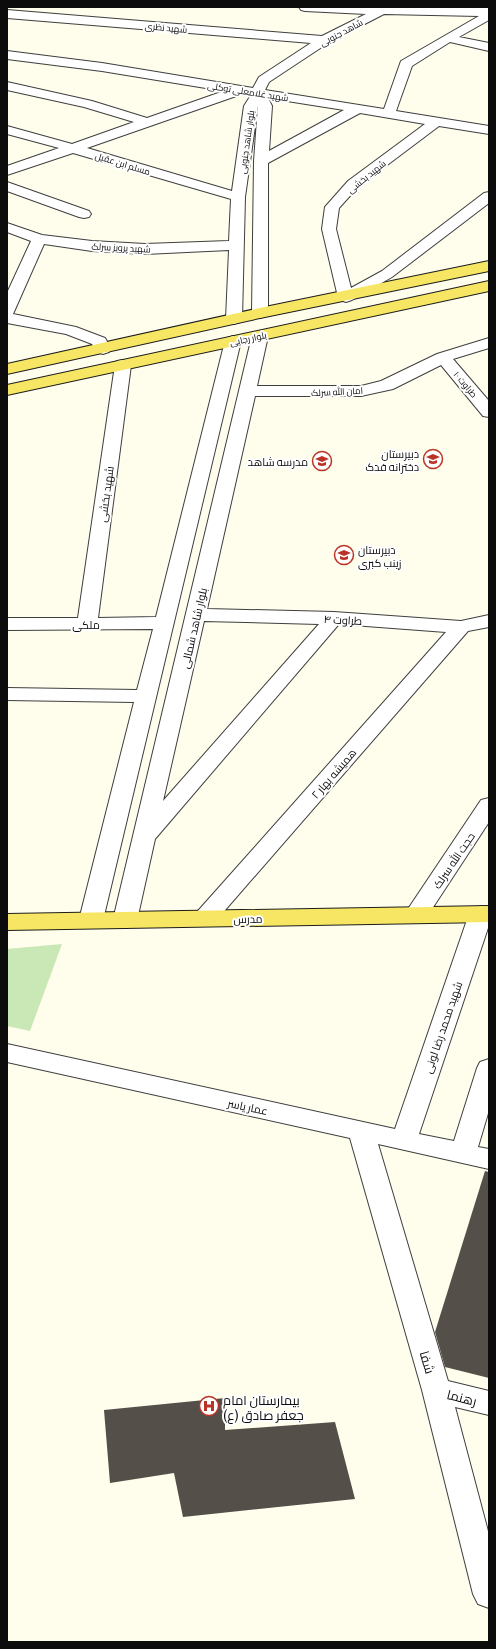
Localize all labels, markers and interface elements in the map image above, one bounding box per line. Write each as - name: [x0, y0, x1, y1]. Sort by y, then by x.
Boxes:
- street label: شاهد جنوبی: [317, 15, 365, 49]
- street label: شهید نظری: [144, 18, 188, 36]
- street label: شهید غلامعلی توکلی: [206, 78, 290, 104]
- street label: بلوار شاهد جنوبی: [235, 109, 257, 175]
- street label: مسلم ابن عقیل: [94, 148, 152, 178]
- street label: شهید بخشی: [344, 156, 388, 196]
- street label: شهید پرویز سرلک: [91, 238, 151, 256]
- street label: بلوار رجایی: [228, 327, 268, 349]
- street label: طراوت ۱۰: [451, 368, 481, 400]
- street label: امان الله سرلک: [311, 383, 363, 399]
- place label: دبیرستان دخترانه فدک: [365, 445, 419, 474]
- school or university icon: دبیرستان دخترانه فدک: [422, 448, 444, 470]
- school or university icon: مدرسه شاهد: [311, 450, 333, 472]
- place label: مدرسه شاهد: [248, 453, 308, 469]
- street label: شهید بخشی: [93, 465, 117, 523]
- place label: دبیرستان زینب کبری: [358, 541, 402, 570]
- school or university icon: دبیرستان زینب کبری: [333, 544, 355, 566]
- street label: بلوار شاهد شمالی: [176, 586, 210, 670]
- street label: طراوت ۴: [323, 610, 363, 628]
- street label: ملکی: [72, 616, 100, 632]
- street label: همیشه بهار ۲: [307, 744, 359, 802]
- street label: حجت الله سرلک: [428, 829, 478, 891]
- street label: مدرس: [233, 910, 263, 926]
- street label: شهید محمد رضا لونی: [419, 979, 465, 1075]
- street label: عمار یاسر: [225, 1094, 270, 1118]
- street label: شفا: [416, 1348, 440, 1376]
- street label: رهنما: [445, 1384, 479, 1410]
- place label: بیمارستان امام جعفر صادق (ع): [223, 1390, 304, 1424]
- hospital icon: بیمارستان امام جعفر صادق (ع): [198, 1395, 220, 1417]

